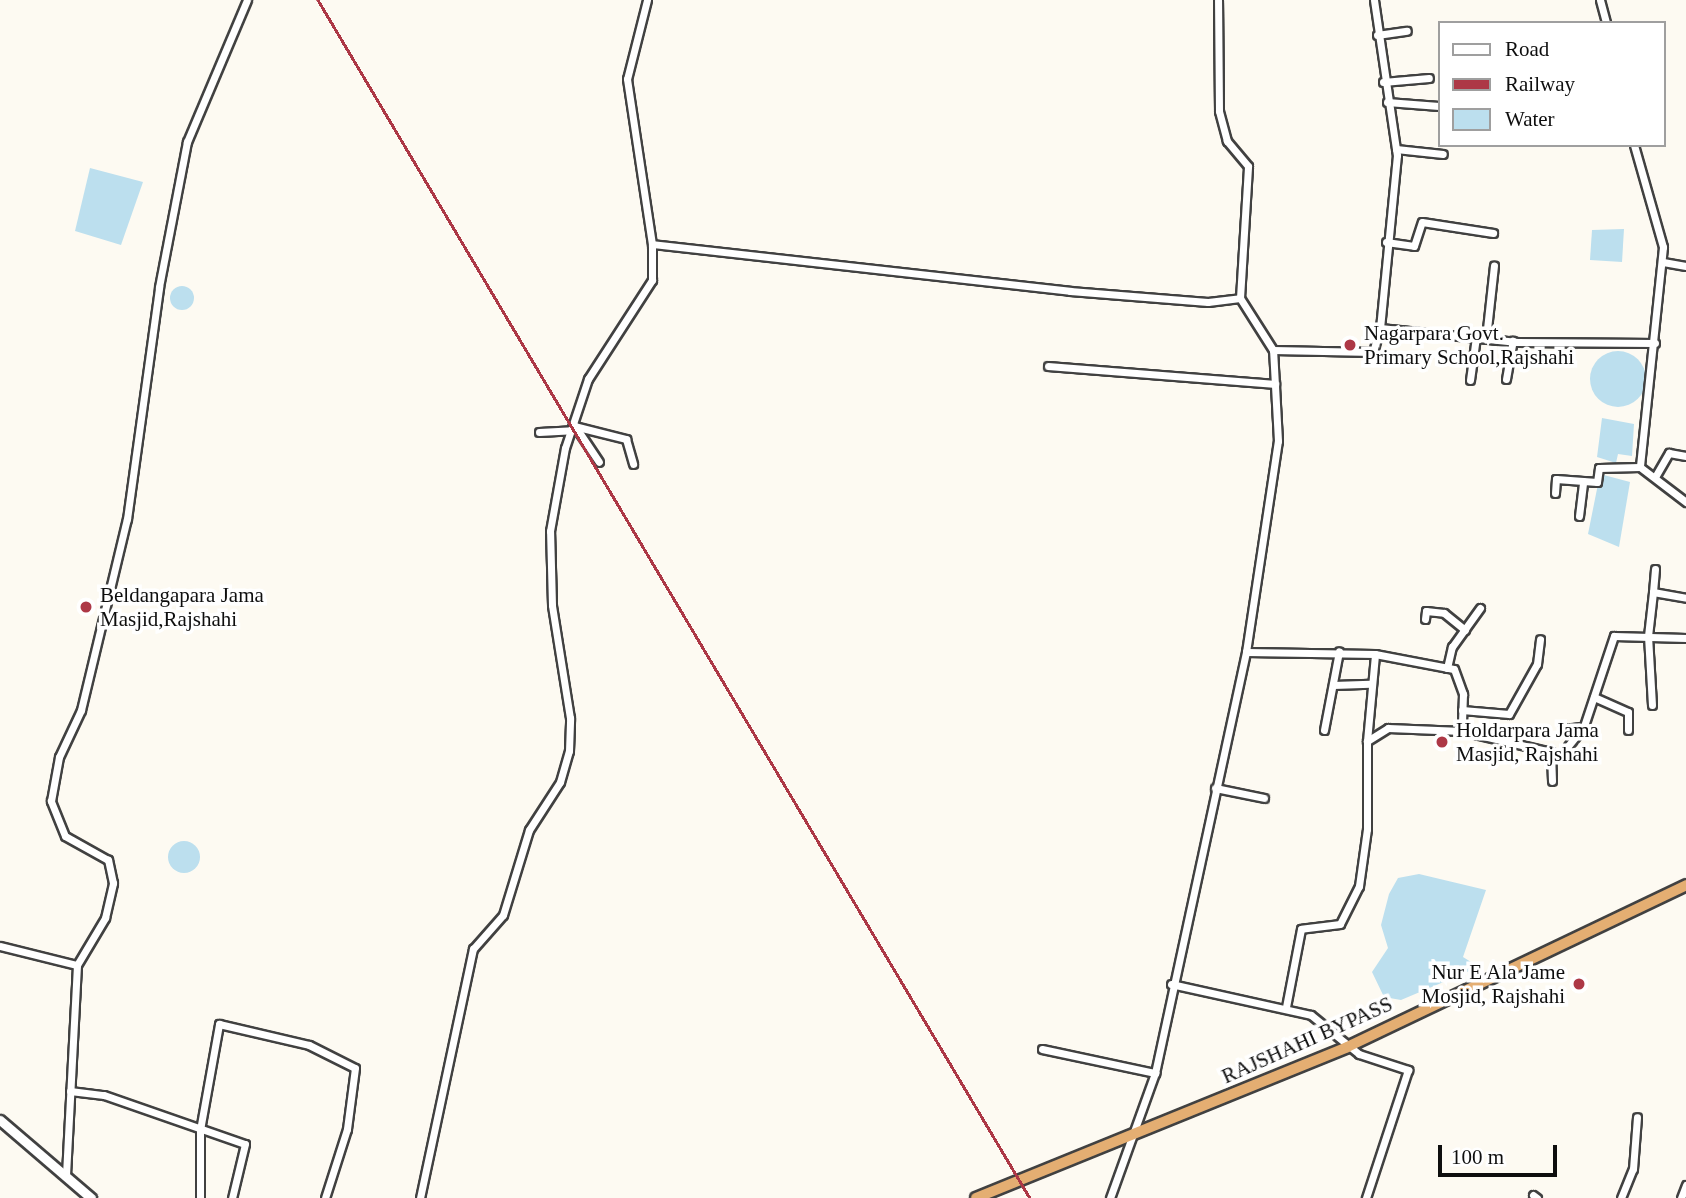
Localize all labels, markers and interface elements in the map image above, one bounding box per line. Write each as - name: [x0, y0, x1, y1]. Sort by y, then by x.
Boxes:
- legend: [1438, 21, 1665, 147]
- text: Road: [1505, 37, 1549, 61]
- text: Railway: [1505, 72, 1575, 96]
- text: Water: [1505, 107, 1555, 131]
- place label: Nagarpara Govt. Primary School,Rajshahi: [1364, 320, 1602, 370]
- marker: Nagarpara Govt. Primary School,Rajshahi: [1342, 337, 1358, 353]
- place label: Beldangapara Jama Masjid,Rajshahi: [100, 582, 292, 632]
- marker: Beldangapara Jama Masjid,Rajshahi: [78, 599, 94, 615]
- place label: Holdarpara Jama Masjid, Rajshahi: [1456, 717, 1622, 767]
- marker: Holdarpara Jama Masjid, Rajshahi: [1434, 734, 1450, 750]
- place label: Nur E Ala Jame Mosjid, Rajshahi: [1405, 959, 1565, 1009]
- marker: Nur E Ala Jame Mosjid, Rajshahi: [1571, 976, 1587, 992]
- street label: RAJSHAHI BYPASS: [1222, 993, 1392, 1087]
- scale bar: [1441, 1132, 1560, 1176]
- text: 100 m: [1451, 1145, 1504, 1169]

